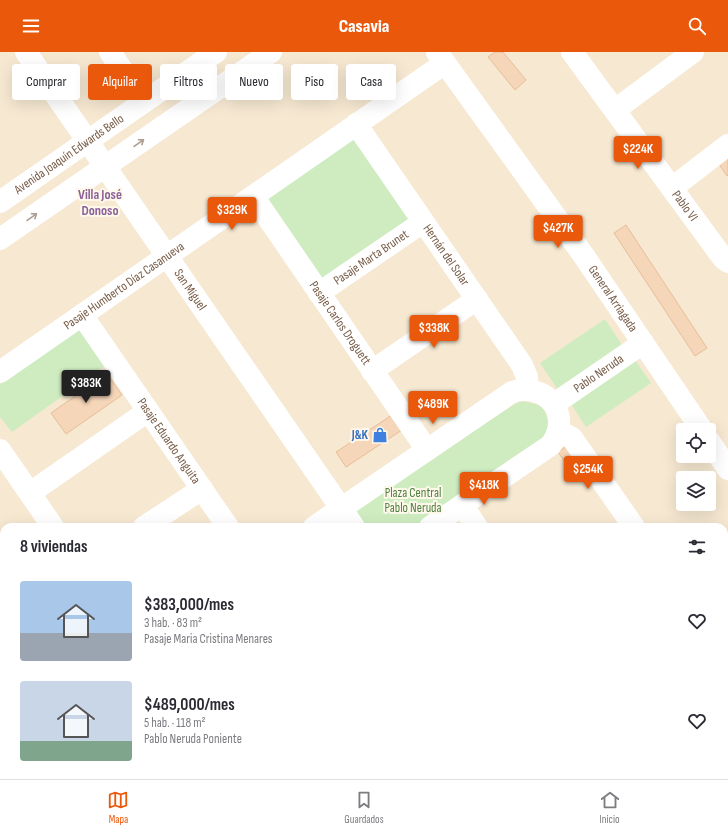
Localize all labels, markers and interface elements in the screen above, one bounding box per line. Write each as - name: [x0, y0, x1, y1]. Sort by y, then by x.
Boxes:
- icon: menu: [20, 15, 42, 37]
- icon: search: [686, 15, 708, 37]
- text: Casavia: [339, 16, 389, 37]
- chip: Comprar: [12, 64, 80, 100]
- chip: Alquilar: [88, 64, 152, 100]
- chip: Filtros: [160, 64, 217, 100]
- chip: Nuevo: [225, 64, 283, 100]
- chip: Piso: [291, 64, 338, 100]
- chip: Casa: [346, 64, 396, 100]
- street label: Avenida Joaquín Edwards Bello: [10, 110, 127, 198]
- pin: $224K: [610, 136, 666, 170]
- one-way arrow: [133, 139, 144, 147]
- text: $224K: [623, 141, 653, 157]
- district label: Villa José Donoso: [78, 186, 122, 219]
- street label: Pablo VI: [668, 188, 701, 225]
- pin: $329K: [204, 197, 260, 231]
- text: $329K: [217, 202, 247, 218]
- one-way arrow: [26, 213, 37, 221]
- pin: $427K: [530, 215, 586, 249]
- text: $427K: [543, 220, 573, 236]
- street label: Hernán del Solar: [419, 221, 473, 289]
- street label: Pasaje Marta Brunet: [331, 226, 411, 289]
- street label: Pasaje Humberto Díaz Casanueva: [61, 238, 187, 333]
- street label: General Arriagada: [585, 262, 641, 335]
- street label: San Miguel: [170, 266, 210, 314]
- street label: Pasaje Carlos Droguett: [306, 278, 374, 368]
- pin: $338K: [406, 315, 462, 349]
- text: $338K: [419, 320, 449, 336]
- street label: Pablo Neruda: [570, 351, 627, 396]
- pin: $383K: [58, 370, 114, 404]
- text: $383K: [71, 375, 101, 391]
- pin: $489K: [405, 391, 461, 425]
- street label: Pasaje Eduardo Anguita: [134, 395, 204, 487]
- text: $489K: [417, 396, 449, 412]
- map controls: [676, 423, 716, 511]
- button: locate: [676, 423, 716, 463]
- shop icon: J&K: [371, 426, 389, 444]
- place label: J&K: [351, 427, 369, 443]
- pin: $254K: [560, 456, 616, 490]
- text: $254K: [573, 461, 603, 477]
- button: layers: [676, 471, 716, 511]
- pin: $418K: [456, 472, 512, 506]
- text: $418K: [469, 477, 499, 493]
- park label: Plaza Central Pablo Neruda: [384, 485, 442, 516]
- icon: filters: [686, 536, 708, 558]
- text: 8 viviendas: [20, 537, 88, 557]
- text: $383,000/mes: [144, 595, 234, 615]
- icon: home: [52, 597, 100, 645]
- icon: heart: [686, 610, 708, 632]
- text: 3 hab. · 83 m²: [144, 615, 202, 631]
- text: Pasaje Maria Cristina Menares: [144, 631, 273, 647]
- text: $489,000/mes: [144, 695, 235, 715]
- icon: home: [52, 697, 100, 745]
- icon: heart: [686, 710, 708, 732]
- text: 5 hab. · 118 m²: [144, 715, 206, 731]
- text: Pablo Neruda Poniente: [144, 731, 242, 747]
- tab: Mapa: [107, 789, 129, 826]
- tab: Guardados: [344, 789, 384, 826]
- tab: Inicio: [599, 789, 621, 826]

